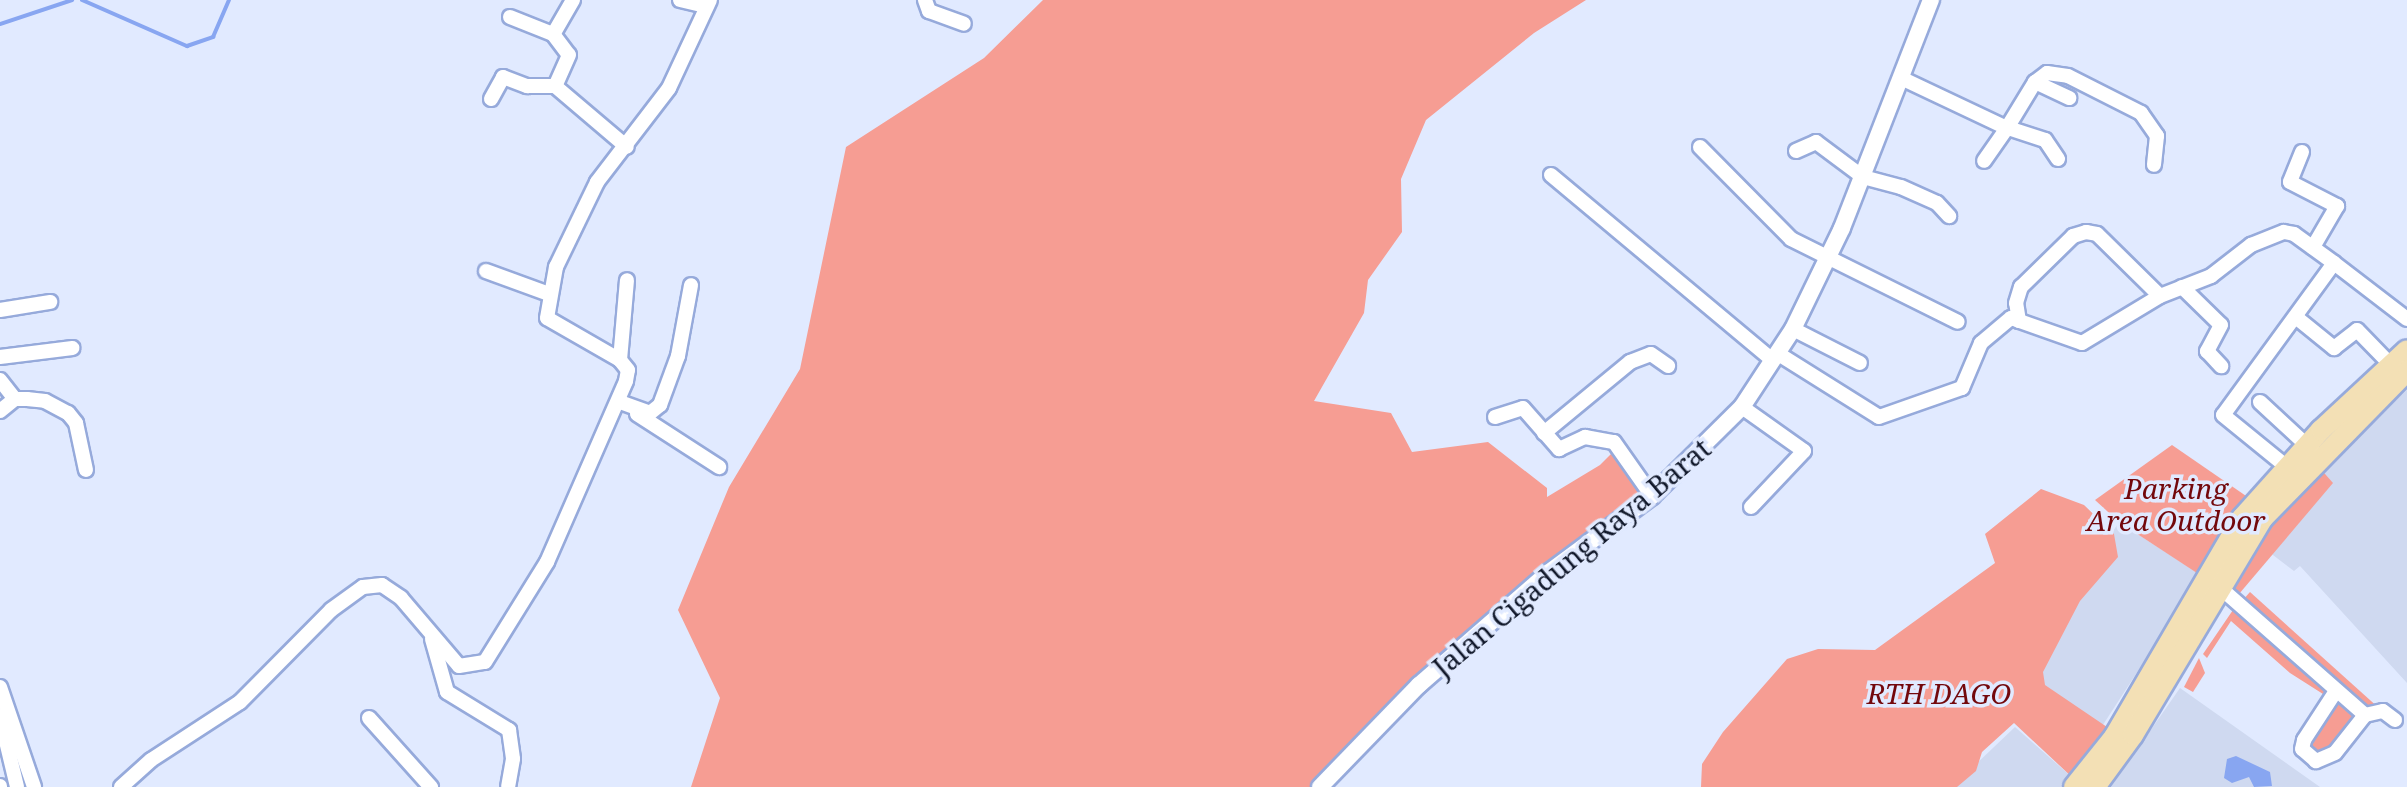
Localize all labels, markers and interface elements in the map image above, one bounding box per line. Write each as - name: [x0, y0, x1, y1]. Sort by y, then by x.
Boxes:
- street label: Jalan Cigadung Raya Barat: [1425, 431, 1717, 683]
- park label: Parking Area Outdoor: [2087, 471, 2265, 537]
- park label: RTH DAGO: [1867, 676, 2011, 710]

